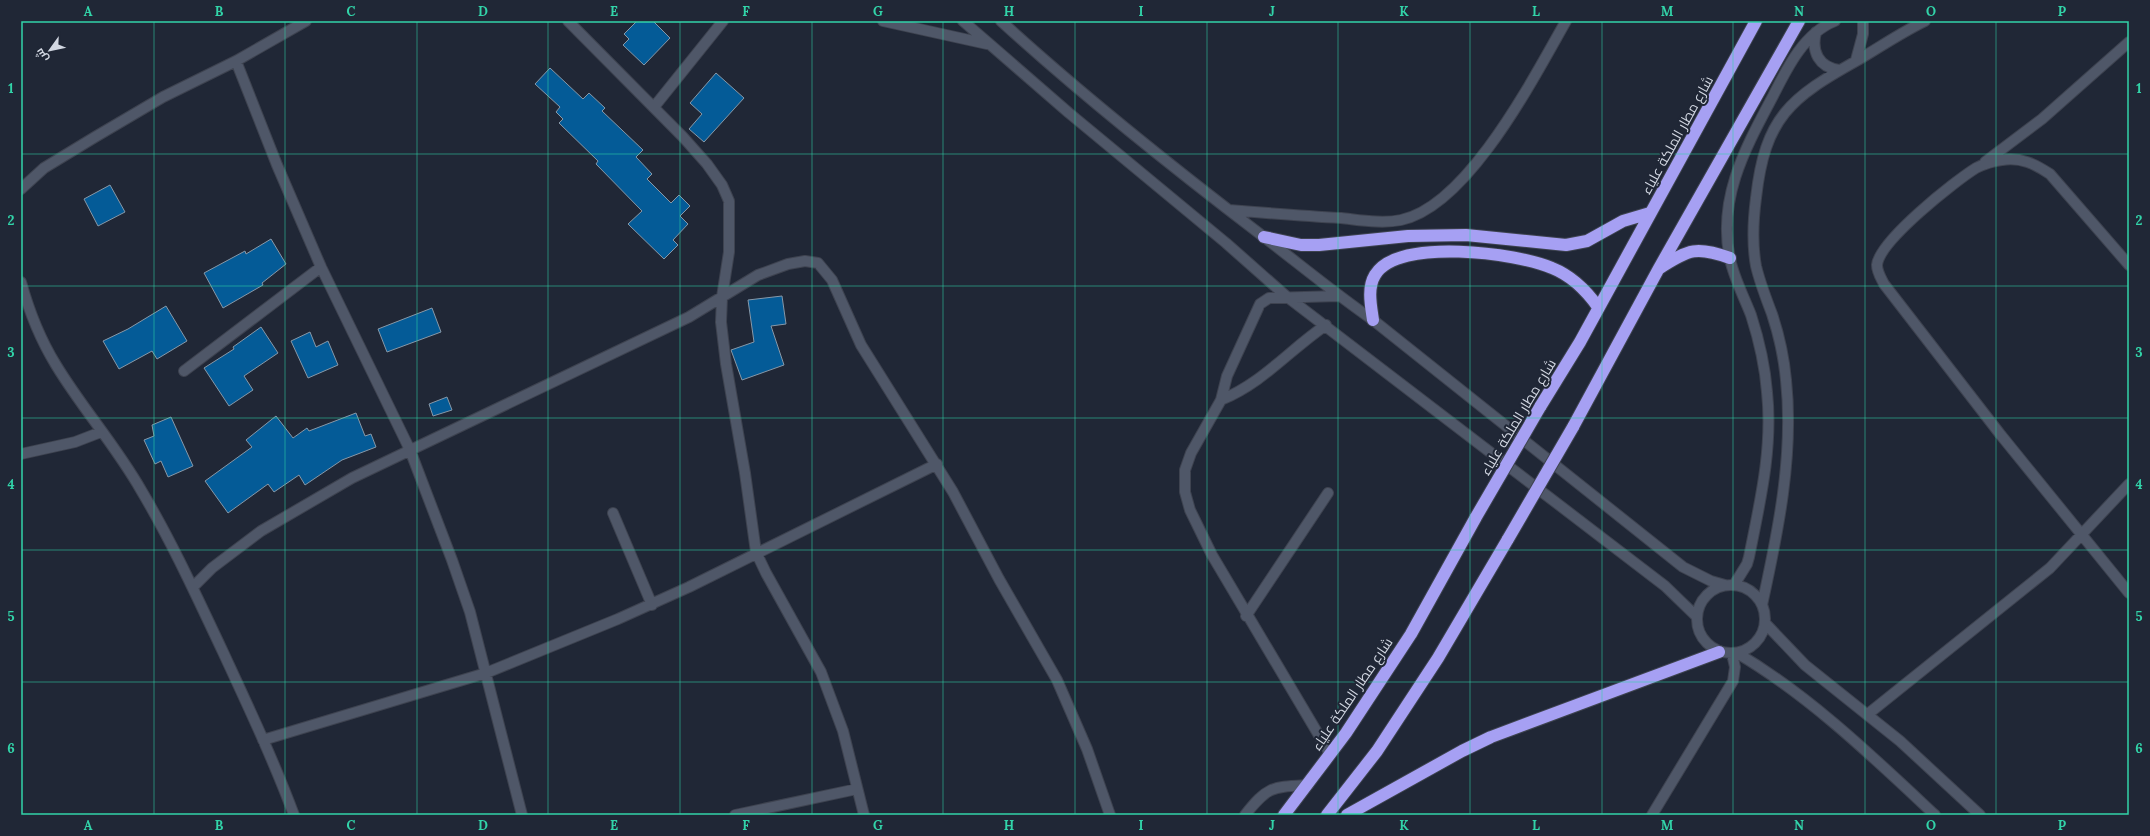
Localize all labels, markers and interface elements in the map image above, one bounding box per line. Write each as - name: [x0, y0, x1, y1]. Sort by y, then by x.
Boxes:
- text: A: [84, 3, 93, 20]
- text: B: [215, 3, 224, 20]
- text: C: [347, 3, 356, 20]
- text: D: [478, 3, 488, 20]
- text: E: [610, 3, 618, 20]
- text: F: [742, 3, 750, 20]
- text: G: [873, 3, 883, 20]
- text: H: [1004, 3, 1014, 20]
- text: I: [1138, 3, 1144, 20]
- text: J: [1269, 3, 1275, 20]
- text: K: [1399, 3, 1409, 20]
- text: L: [1532, 3, 1540, 20]
- text: M: [1661, 3, 1674, 20]
- text: N: [1794, 3, 1804, 20]
- text: O: [1926, 3, 1936, 20]
- text: P: [2058, 3, 2067, 20]
- north arrow: [30, 30, 70, 70]
- text: ش: [32, 46, 51, 65]
- street label: شارع مطار الملكة علياء: [1637, 73, 1717, 197]
- text: 1: [8, 80, 14, 97]
- text: 1: [2136, 80, 2142, 97]
- text: 2: [8, 212, 15, 229]
- text: 2: [2136, 212, 2143, 229]
- text: 3: [7, 344, 15, 361]
- text: 3: [2135, 344, 2143, 361]
- street label: شارع مطار الملكة علياء: [1476, 356, 1560, 478]
- text: 4: [7, 476, 15, 493]
- text: 4: [2135, 476, 2143, 493]
- text: 5: [7, 608, 15, 625]
- text: 5: [2135, 608, 2143, 625]
- street label: شارع مطار الملكة علياء: [1307, 634, 1397, 754]
- text: 6: [7, 740, 15, 757]
- text: 6: [2135, 740, 2143, 757]
- text: A: [84, 817, 93, 834]
- text: B: [215, 817, 224, 834]
- text: C: [347, 817, 356, 834]
- text: D: [478, 817, 488, 834]
- text: E: [610, 817, 618, 834]
- text: F: [742, 817, 750, 834]
- text: G: [873, 817, 883, 834]
- text: H: [1004, 817, 1014, 834]
- text: I: [1138, 817, 1144, 834]
- text: J: [1269, 817, 1275, 834]
- text: K: [1399, 817, 1409, 834]
- text: L: [1532, 817, 1540, 834]
- text: M: [1661, 817, 1674, 834]
- text: N: [1794, 817, 1804, 834]
- text: O: [1926, 817, 1936, 834]
- text: P: [2058, 817, 2067, 834]

